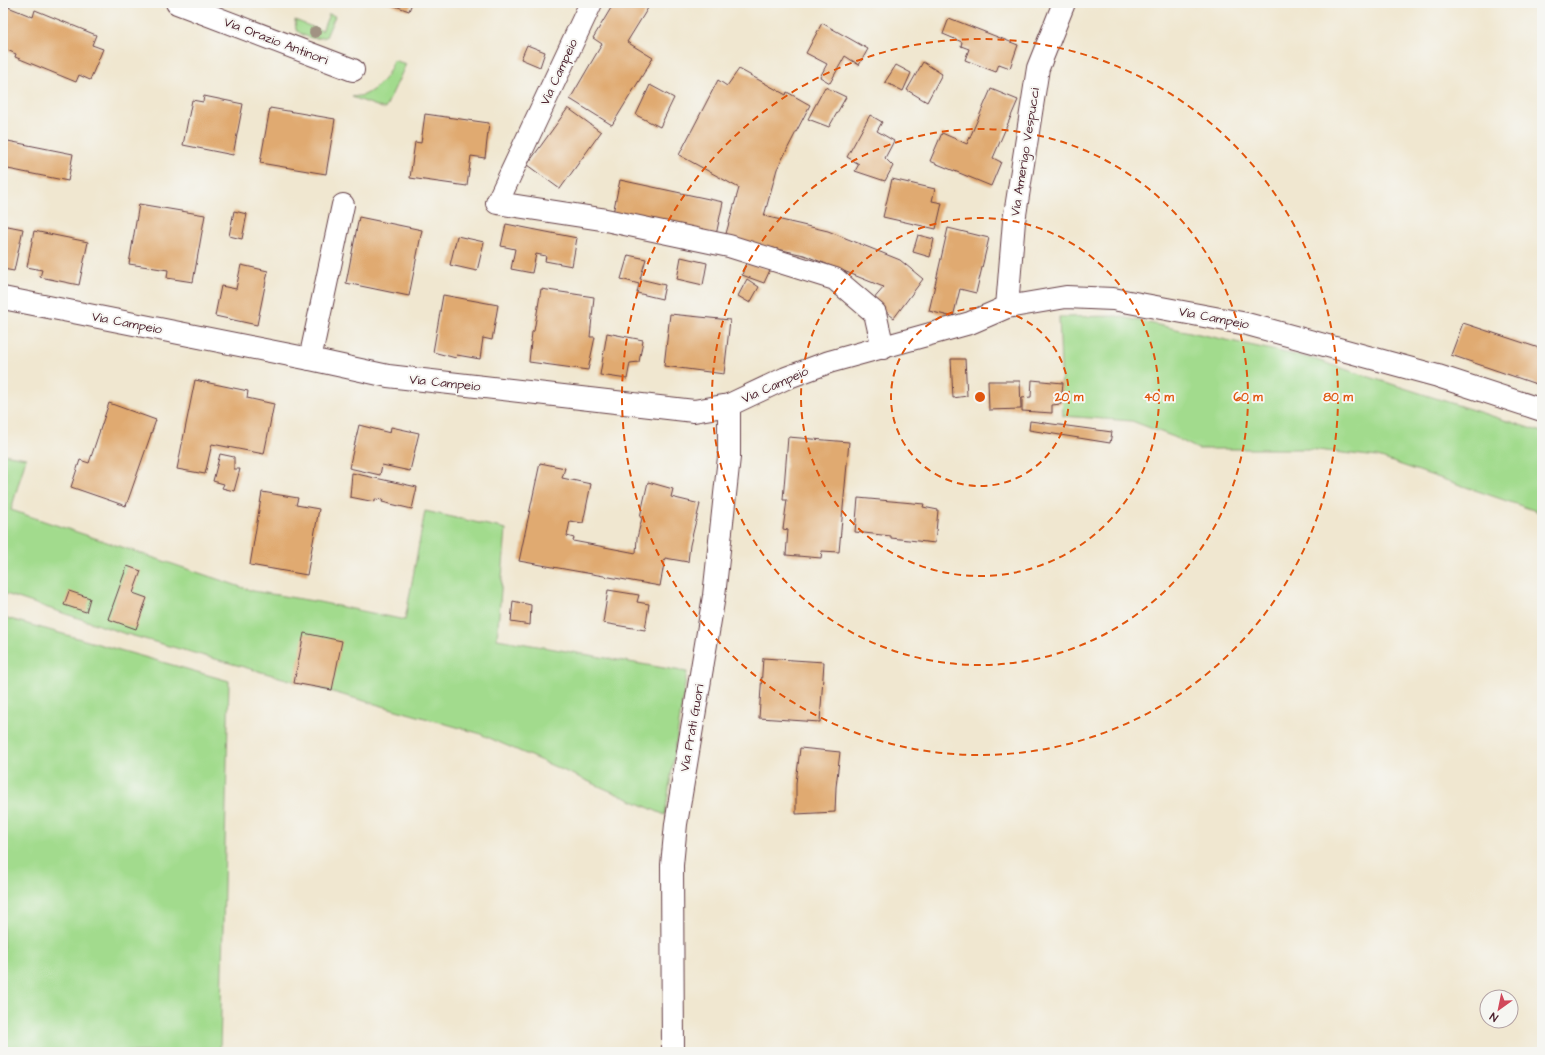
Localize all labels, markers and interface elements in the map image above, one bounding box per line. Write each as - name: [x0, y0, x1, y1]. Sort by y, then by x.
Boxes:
- street label: Via Orazio Antinori: [221, 13, 331, 69]
- street label: Via Campeio: [536, 35, 583, 108]
- street label: Via Amerigo Vespucci: [1006, 86, 1045, 218]
- street label: Via Campeio: [1177, 302, 1251, 334]
- street label: Via Campeio: [90, 307, 164, 339]
- street label: Via Campeio: [739, 362, 812, 408]
- street label: Via Campeio: [409, 370, 482, 396]
- text: 20 m: [1054, 389, 1084, 406]
- text: 40 m: [1144, 389, 1175, 406]
- text: 60 m: [1233, 389, 1263, 406]
- text: 80 m: [1323, 389, 1353, 406]
- centre of rings: [973, 390, 987, 404]
- street label: Via Prati Guori: [675, 683, 709, 773]
- north arrow: [1479, 989, 1519, 1029]
- text: N: [1487, 1009, 1501, 1025]

